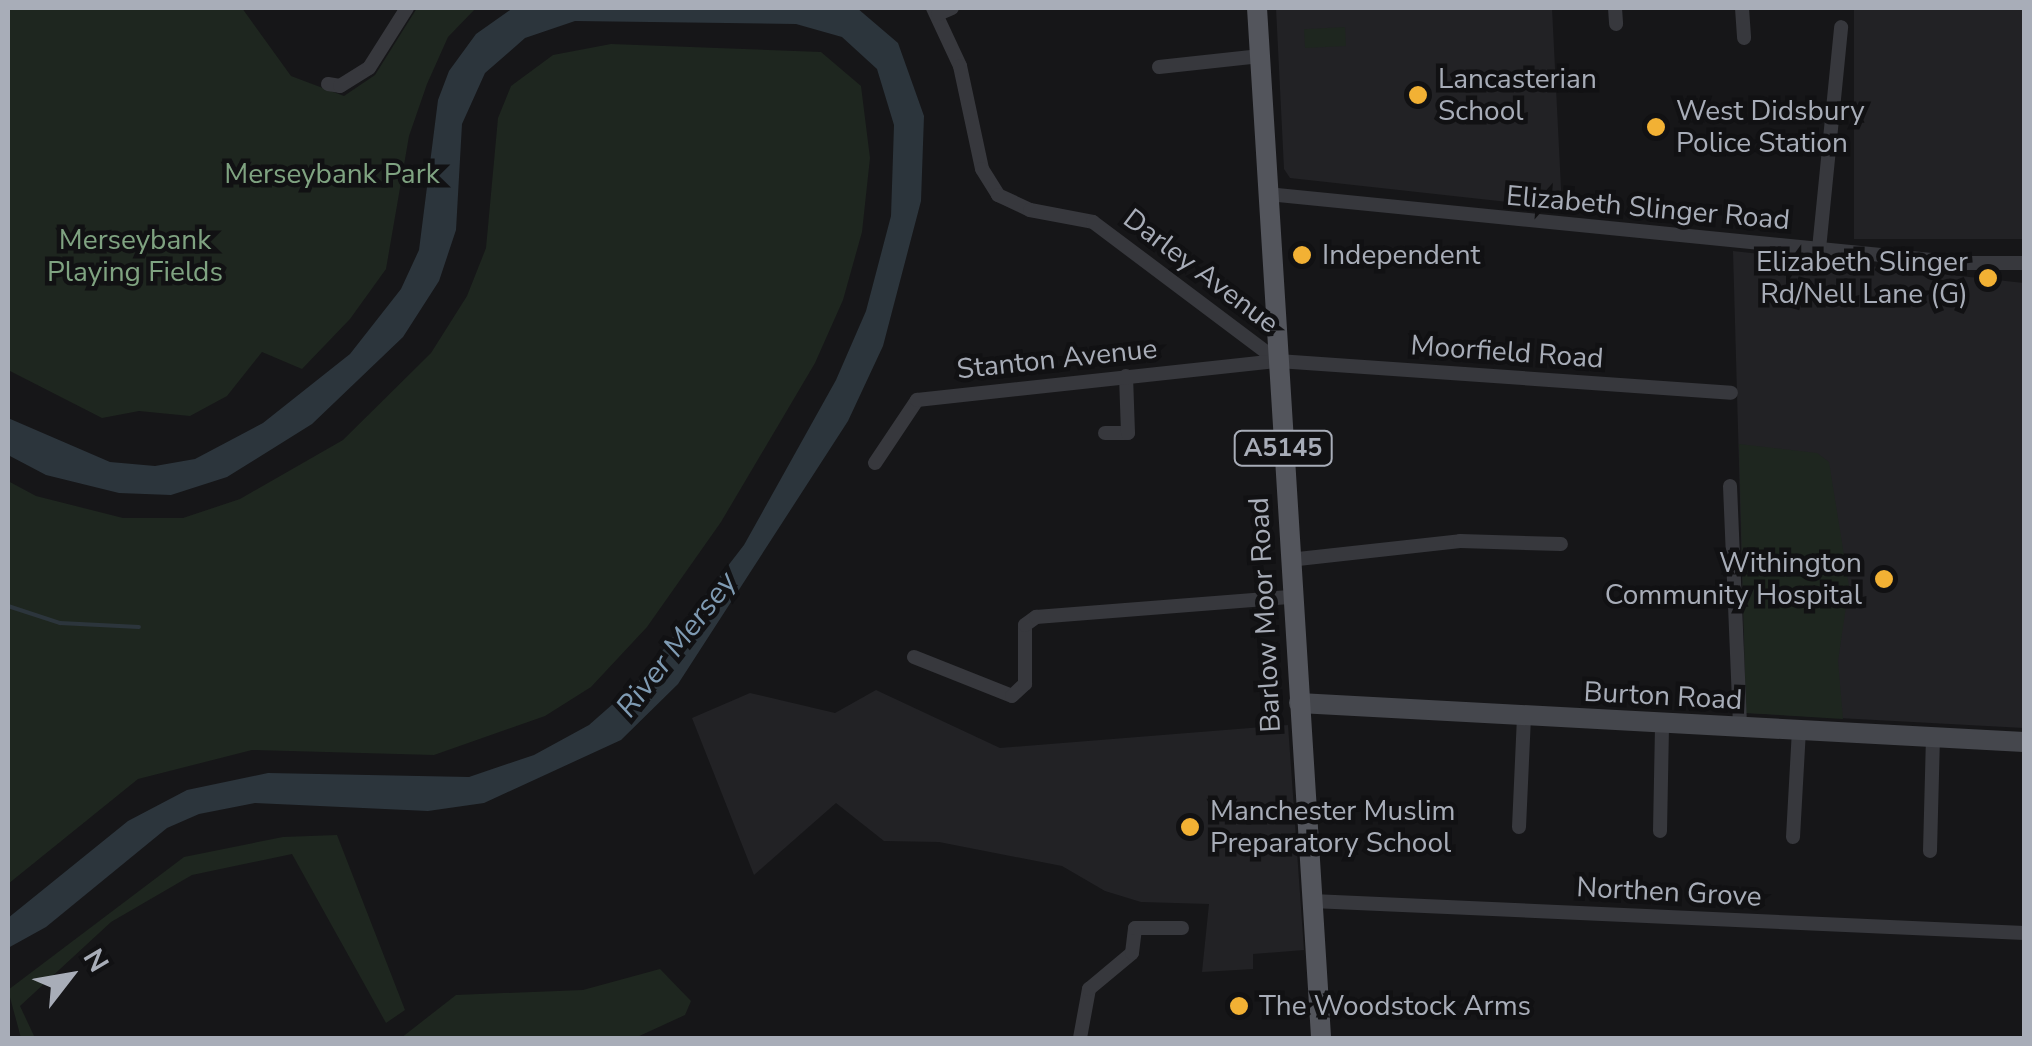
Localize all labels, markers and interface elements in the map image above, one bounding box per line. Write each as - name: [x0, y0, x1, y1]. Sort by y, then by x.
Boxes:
- place label: Lancasterian School: [1438, 62, 1597, 128]
- marker: Lancasterian School: [1407, 84, 1429, 106]
- place label: West Didsbury Police Station: [1676, 94, 1865, 160]
- marker: West Didsbury Police Station: [1645, 116, 1667, 138]
- park label: Merseybank Park: [224, 157, 440, 191]
- street label: Elizabeth Slinger Road: [1505, 179, 1791, 237]
- street label: Darley Avenue: [1117, 202, 1285, 340]
- park label: Merseybank Playing Fields: [47, 223, 223, 289]
- place label: Independent: [1322, 238, 1480, 272]
- marker: Independent: [1291, 244, 1313, 266]
- place label: Elizabeth Slinger Rd/Nell Lane (G): [1756, 245, 1968, 311]
- marker: Elizabeth Slinger Rd/Nell Lane (G): [1977, 267, 1999, 289]
- street label: Moorfield Road: [1409, 329, 1605, 375]
- street label: Stanton Avenue: [955, 332, 1159, 386]
- road number: A5145: [1233, 428, 1333, 468]
- street label: Barlow Moor Road: [1242, 497, 1288, 733]
- place label: Withington Community Hospital: [1605, 546, 1862, 612]
- water label: River Mersey: [609, 565, 745, 725]
- marker: Withington Community Hospital: [1871, 566, 1897, 592]
- street label: Burton Road: [1583, 675, 1743, 717]
- place label: Manchester Muslim Preparatory School: [1210, 794, 1455, 860]
- marker: Manchester Muslim Preparatory School: [1179, 816, 1201, 838]
- street label: Northen Grove: [1576, 870, 1762, 914]
- north arrow: [20, 926, 120, 1026]
- text: N: [74, 942, 117, 979]
- place label: The Woodstock Arms: [1259, 989, 1531, 1023]
- marker: The Woodstock Arms: [1228, 995, 1250, 1017]

